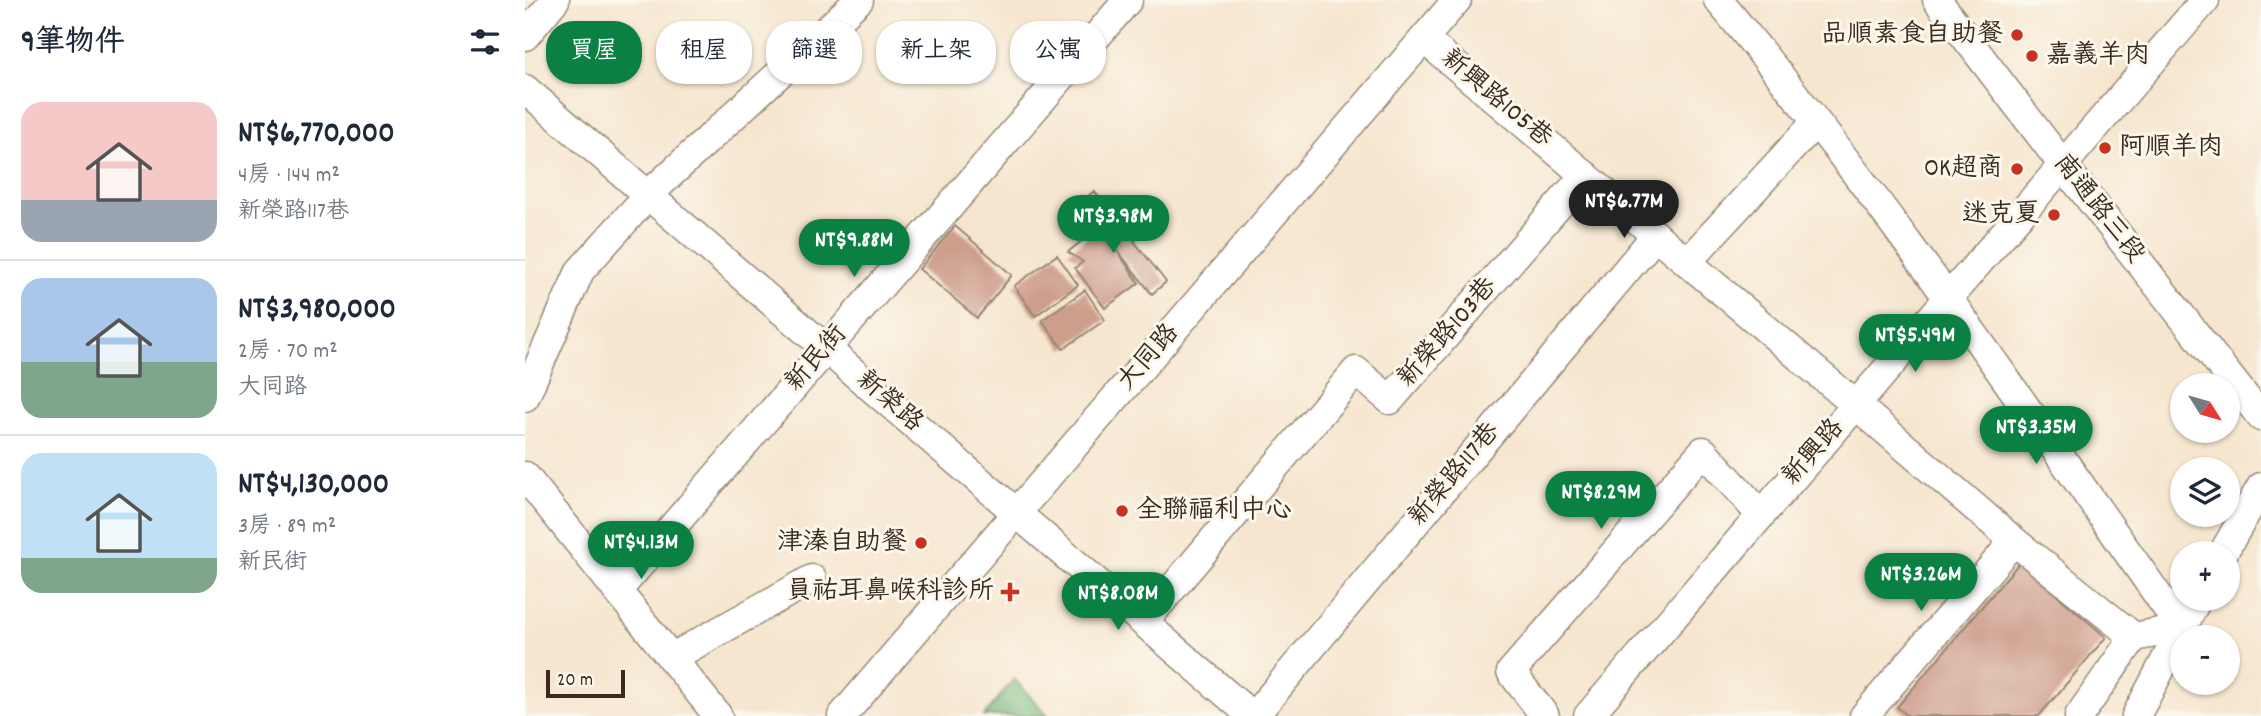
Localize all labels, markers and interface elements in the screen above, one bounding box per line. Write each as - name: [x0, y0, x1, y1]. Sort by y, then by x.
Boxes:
- place label: 品順素食自助餐: [1821, 17, 2003, 54]
- chip: 買屋: [546, 21, 642, 84]
- chip: 租屋: [656, 21, 752, 84]
- chip: 篩選: [766, 21, 862, 84]
- chip: 新上架: [876, 21, 996, 84]
- chip: 公寓: [1010, 21, 1106, 84]
- text: 9筆物件: [21, 23, 125, 66]
- icon: filters: [466, 23, 504, 61]
- marker: 品順素食自助餐: [2009, 27, 2025, 43]
- place label: 嘉義羊肉: [2046, 38, 2150, 75]
- street label: 新興路105巷: [1432, 41, 1560, 157]
- marker: 嘉義羊肉: [2024, 48, 2040, 64]
- text: NT$6,770,000: [238, 114, 395, 157]
- icon: home: [77, 130, 161, 214]
- place label: 阿順羊肉: [2119, 130, 2223, 167]
- marker: 阿順羊肉: [2097, 140, 2113, 156]
- street label: 南通路三段: [2043, 146, 2153, 272]
- place label: OK超商: [1924, 151, 2003, 188]
- text: 4房 · 144 m²: [238, 160, 340, 193]
- marker: OK超商: [2009, 161, 2025, 177]
- pin: NT$6.77M: [1552, 180, 1696, 240]
- text: NT$6.77M: [1585, 186, 1663, 219]
- text: 新榮路117巷: [238, 196, 349, 229]
- pin: NT$3.98M: [1041, 196, 1185, 255]
- place label: 迷克夏: [1962, 197, 2040, 234]
- text: NT$3.98M: [1073, 201, 1153, 234]
- marker: 迷克夏: [2046, 207, 2062, 223]
- pin: NT$9.88M: [782, 219, 926, 279]
- text: NT$9.88M: [815, 225, 893, 258]
- street label: 新榮路103巷: [1390, 270, 1506, 396]
- text: NT$3,980,000: [238, 290, 396, 333]
- icon: home: [77, 306, 161, 390]
- pin: NT$5.49M: [1843, 314, 1987, 374]
- street label: 大同路: [1109, 316, 1189, 400]
- street label: 新民街: [777, 317, 857, 401]
- text: NT$5.49M: [1875, 320, 1955, 353]
- text: 2房 · 70 m²: [238, 336, 338, 369]
- street label: 新榮路: [847, 362, 931, 442]
- text: 大同路: [238, 372, 307, 405]
- north arrow: [2170, 373, 2240, 443]
- map controls: [2170, 373, 2240, 695]
- pin: NT$3.35M: [1964, 406, 2108, 466]
- street label: 新興路: [1774, 411, 1854, 495]
- text: NT$3.35M: [1996, 412, 2076, 445]
- street label: 新榮路117巷: [1401, 415, 1509, 535]
- button: layers: [2170, 457, 2240, 527]
- text: NT$4,130,000: [238, 465, 389, 508]
- pin: NT$8.29M: [1529, 472, 1673, 531]
- text: NT$8.29M: [1561, 477, 1641, 510]
- icon: home: [77, 481, 161, 565]
- place label: 全聯福利中心: [1136, 493, 1292, 530]
- marker: 全聯福利中心: [1114, 503, 1130, 519]
- text: 3房 · 89 m²: [238, 511, 336, 544]
- pin: NT$4.13M: [569, 522, 713, 581]
- place label: 津溱自助餐: [777, 525, 907, 562]
- text: NT$4.13M: [604, 527, 678, 560]
- marker: 津溱自助餐: [913, 535, 929, 551]
- button: +: [2170, 541, 2240, 611]
- text: 新民街: [238, 547, 307, 580]
- pin: NT$3.26M: [1849, 554, 1993, 613]
- text: NT$3.26M: [1880, 559, 1962, 592]
- pin: NT$8.08M: [1046, 572, 1190, 632]
- place label: 員祐耳鼻喉科診所: [786, 574, 994, 611]
- text: NT$8.08M: [1078, 578, 1158, 611]
- marker: 員祐耳鼻喉科診所: [1000, 582, 1020, 602]
- button: −: [2170, 625, 2240, 695]
- scale bar: [546, 667, 625, 699]
- text: 20 m: [557, 668, 593, 695]

